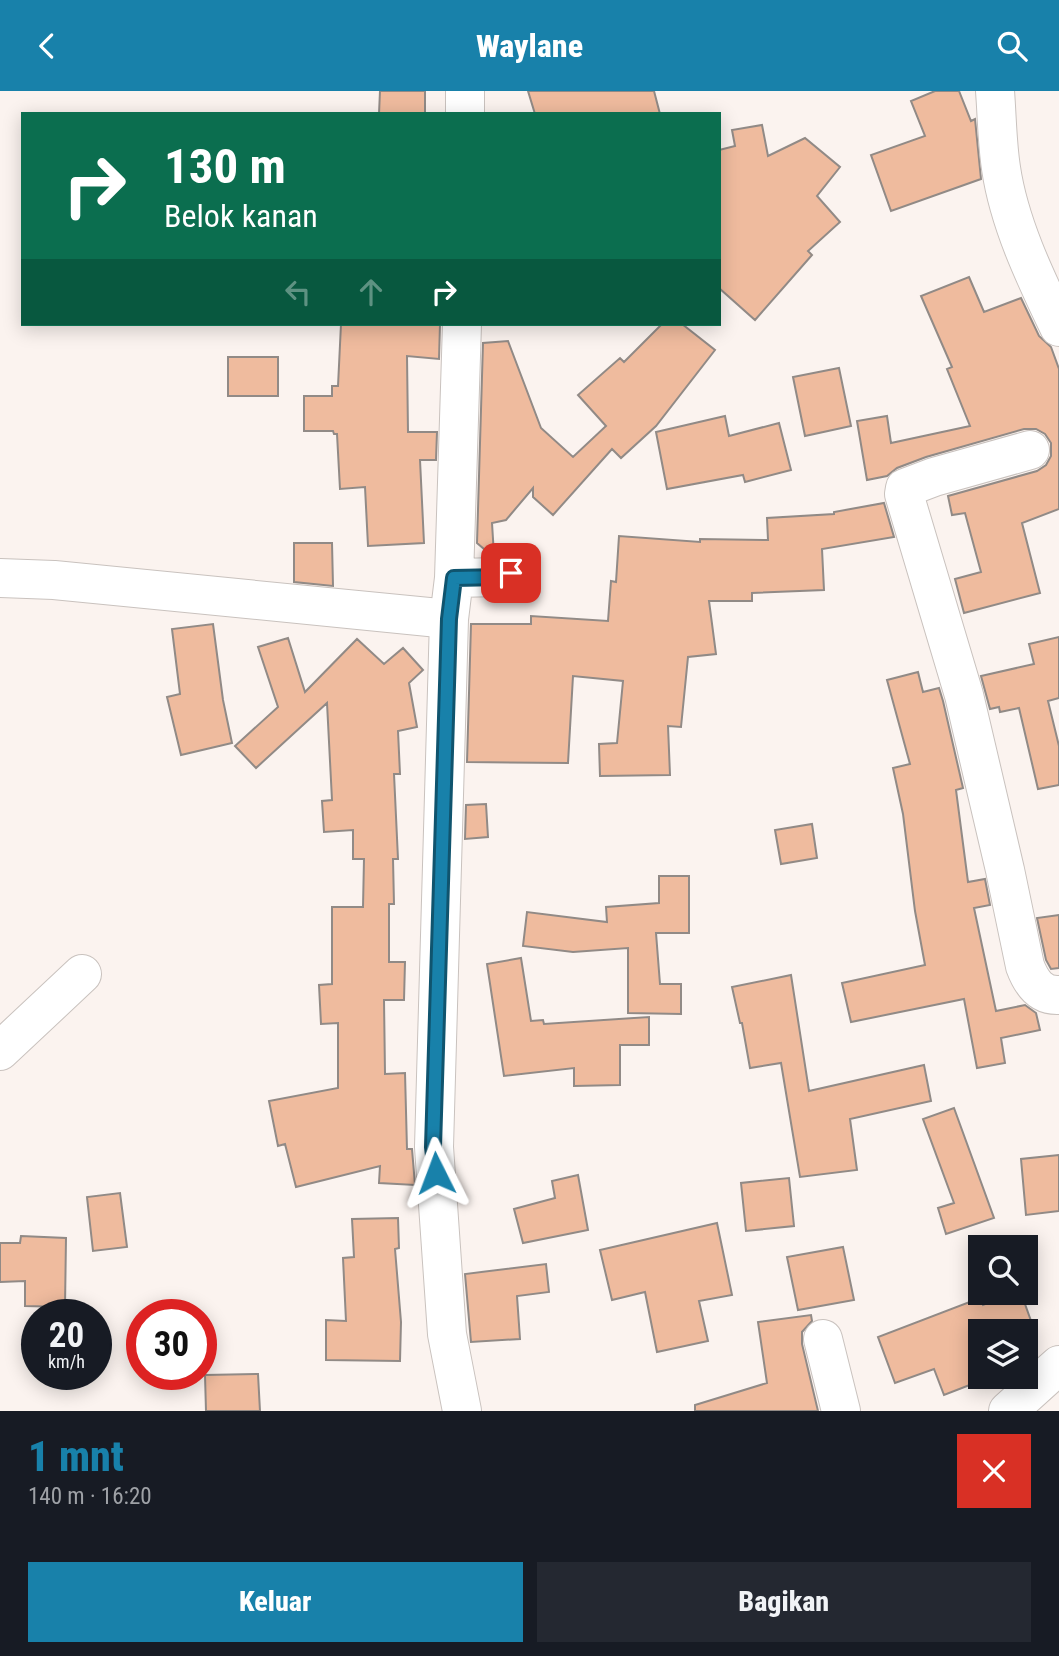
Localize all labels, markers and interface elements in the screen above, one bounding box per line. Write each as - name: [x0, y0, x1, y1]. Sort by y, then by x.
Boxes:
- icon: back: [28, 27, 66, 65]
- text: Waylane: [476, 27, 583, 65]
- icon: search: [993, 27, 1031, 65]
- text: 130 m: [164, 138, 286, 195]
- icon: right: [49, 140, 140, 231]
- text: Belok kanan: [164, 197, 318, 235]
- icon: left: [279, 273, 317, 311]
- icon: ahead: [352, 273, 390, 311]
- icon: right: [425, 273, 463, 311]
- pin: [481, 543, 541, 603]
- icon: arrive: [492, 554, 530, 592]
- position arrow: [399, 1136, 473, 1210]
- map controls: [968, 1235, 1038, 1389]
- button: search: [968, 1235, 1038, 1305]
- speed limit sign: 30: [126, 1299, 217, 1390]
- text: 20: [49, 1315, 84, 1356]
- button: layers: [968, 1319, 1038, 1389]
- text: km/h: [48, 1351, 85, 1372]
- text: 1 mnt: [28, 1432, 124, 1481]
- button: close: [957, 1434, 1031, 1508]
- text: 140 m · 16:20: [28, 1483, 152, 1510]
- button: Keluar: [28, 1562, 523, 1642]
- button: Bagikan: [537, 1562, 1031, 1642]

